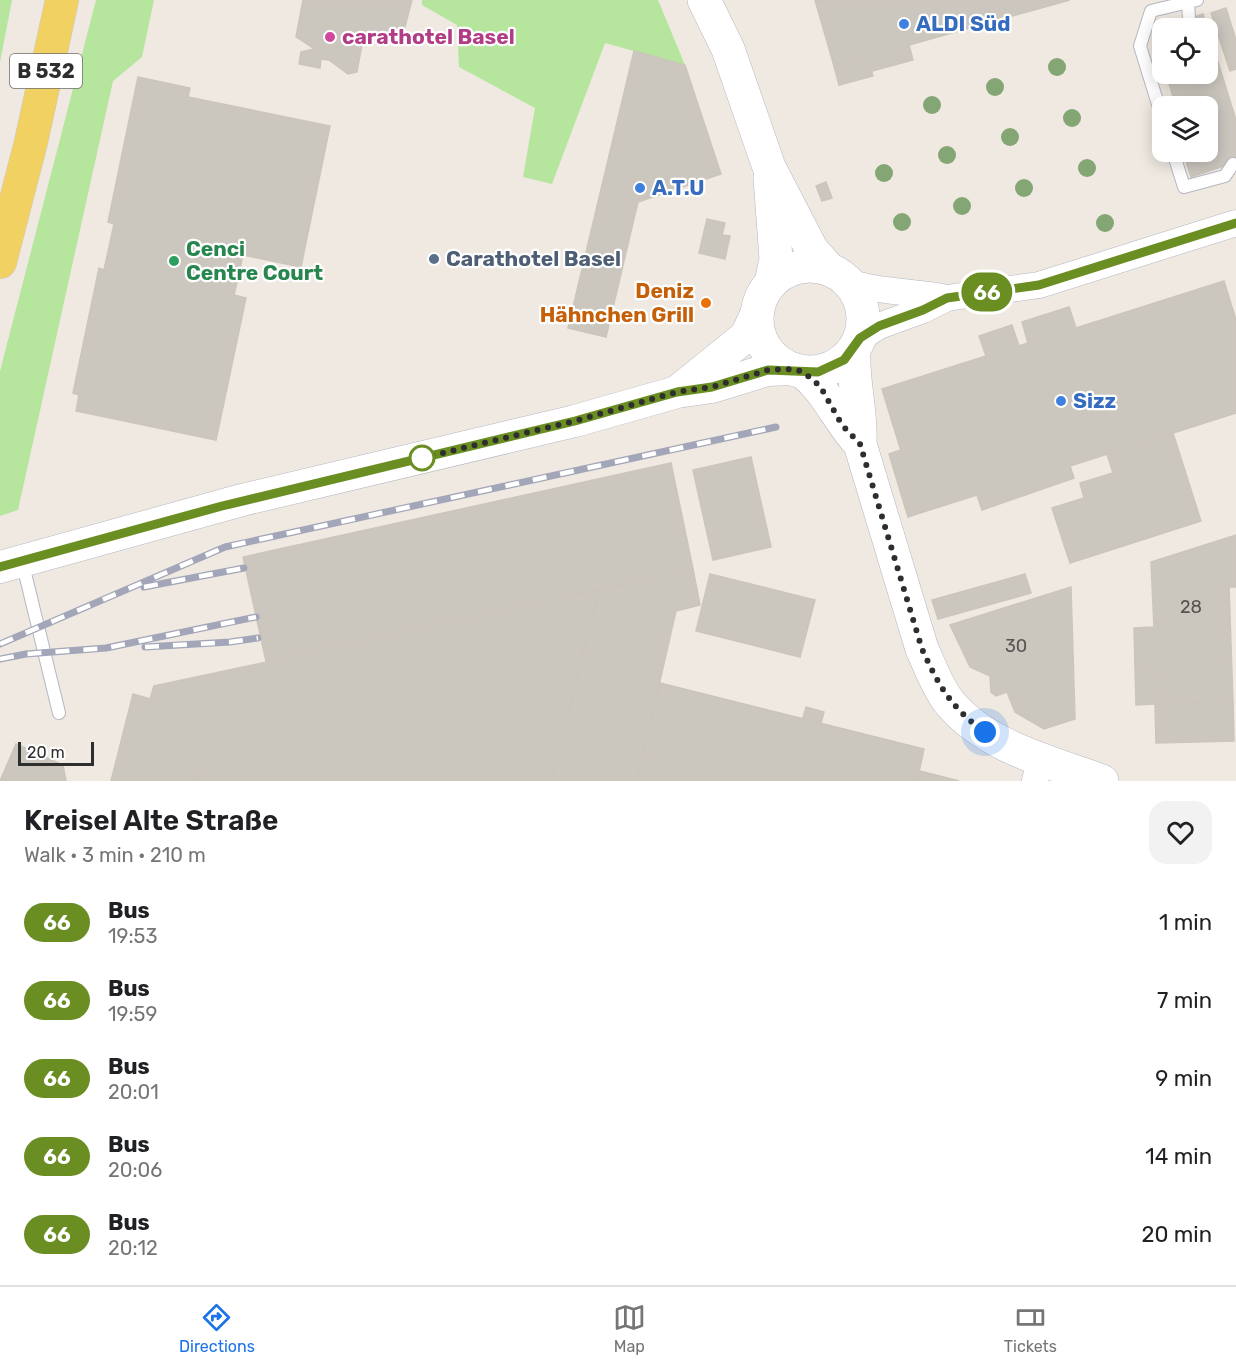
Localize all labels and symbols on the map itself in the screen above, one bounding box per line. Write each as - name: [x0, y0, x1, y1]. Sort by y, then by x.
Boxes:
- place label: ALDI Süd: [916, 11, 1011, 36]
- marker: ALDI Süd: [897, 17, 911, 31]
- place label: carathotel Basel: [342, 24, 515, 49]
- marker: carathotel Basel: [323, 30, 337, 44]
- road number: B 532: [10, 54, 82, 88]
- place label: A.T.U: [652, 175, 705, 200]
- marker: A.T.U: [633, 181, 647, 195]
- place label: Cenci Centre Court: [186, 236, 323, 285]
- place label: Carathotel Basel: [446, 246, 621, 271]
- marker: Carathotel Basel: [427, 252, 441, 266]
- marker: Cenci Centre Court: [167, 254, 181, 268]
- line badge: 66: [960, 272, 1014, 312]
- place label: Deniz Hähnchen Grill: [540, 278, 694, 327]
- marker: Deniz Hähnchen Grill: [699, 296, 713, 310]
- place label: Sizz: [1073, 388, 1116, 413]
- marker: Sizz: [1054, 394, 1068, 408]
- unlabelled marker: [409, 445, 435, 471]
- house number: 28: [1180, 596, 1202, 618]
- house number: 30: [1005, 635, 1027, 657]
- your location: [970, 717, 1000, 747]
- scale bar: [18, 739, 94, 766]

